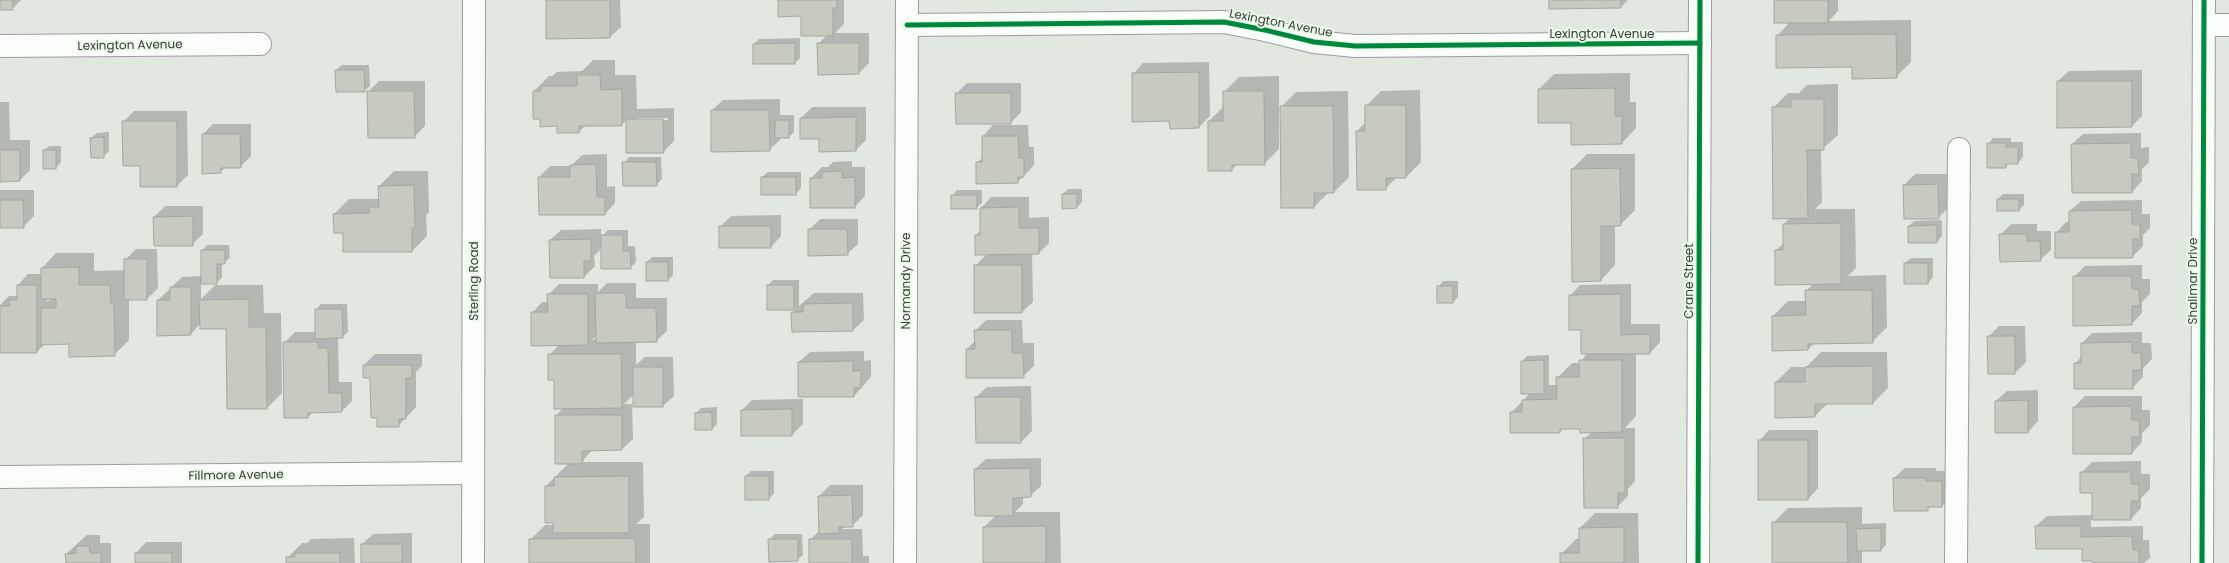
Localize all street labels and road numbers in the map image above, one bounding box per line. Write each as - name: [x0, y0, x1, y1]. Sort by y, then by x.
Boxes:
- street label: Lexington Avenue: [1228, 4, 1334, 41]
- street label: Lexington Avenue: [1549, 25, 1655, 42]
- street label: Lexington Avenue: [77, 35, 183, 54]
- street label: Normandy Drive: [897, 233, 914, 329]
- street label: Shalimar Drive: [2184, 238, 2201, 324]
- street label: Sterling Road: [465, 241, 482, 321]
- street label: Crane Street: [1680, 243, 1697, 319]
- street label: Fillmore Avenue: [188, 465, 284, 484]

